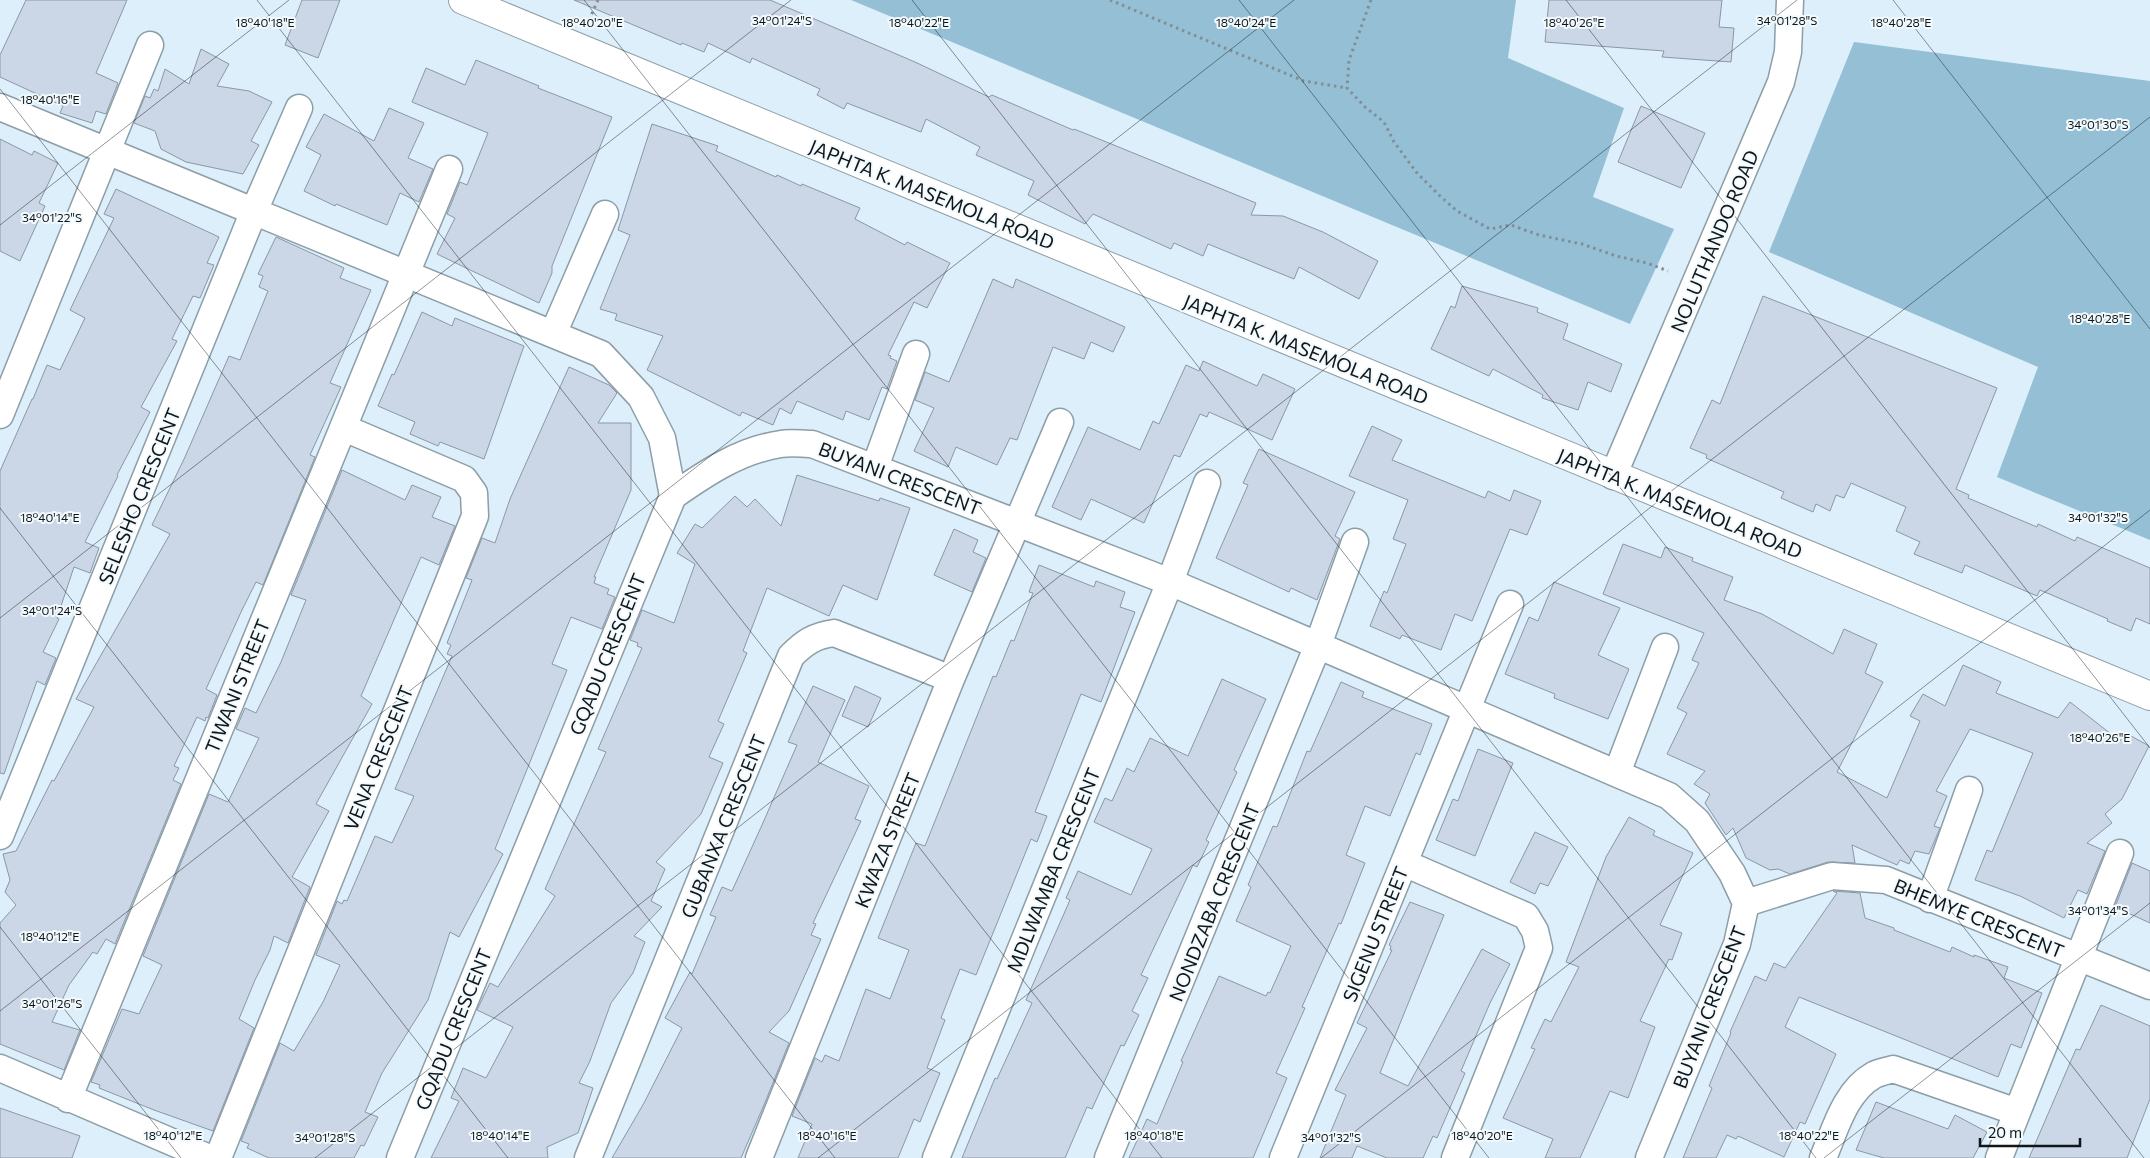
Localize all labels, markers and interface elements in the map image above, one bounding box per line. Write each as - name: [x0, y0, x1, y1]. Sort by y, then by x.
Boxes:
- text: 34°01'24"S: [752, 13, 812, 27]
- text: 34°01'28"S: [1757, 13, 1817, 27]
- text: 18°40'18"E: [235, 15, 295, 29]
- text: 18°40'20"E: [561, 15, 623, 29]
- text: 18°40'22"E: [889, 15, 949, 29]
- text: 18°40'24"E: [1216, 15, 1276, 29]
- text: 18°40'26"E: [1544, 15, 1604, 29]
- text: 18°40'28"E: [1871, 15, 1931, 29]
- text: 18°40'16"E: [20, 92, 80, 106]
- text: 34°01'30"S: [2067, 117, 2129, 131]
- street label: JAPHTA K. MASEMOLA ROAD: [806, 134, 1058, 254]
- street label: NOLUTHANDO ROAD: [1665, 146, 1763, 336]
- text: 34°01'22"S: [22, 210, 82, 224]
- street label: JAPHTA K. MASEMOLA ROAD: [1180, 289, 1432, 409]
- text: 18°40'28"E: [2070, 311, 2130, 325]
- street label: SELESHO CRESCENT: [93, 404, 185, 588]
- street label: BUYANI CRESCENT: [815, 436, 985, 520]
- street label: JAPHTA K. MASEMOLA ROAD: [1554, 443, 1806, 563]
- text: 18°40'14"E: [20, 510, 80, 524]
- text: 34°01'32"S: [2068, 510, 2128, 524]
- street label: GQADU CRESCENT: [564, 570, 650, 738]
- text: 34°01'24"S: [22, 603, 82, 617]
- street label: TIWANI STREET: [200, 616, 274, 756]
- street label: VENA CRESCENT: [338, 682, 418, 834]
- text: 18°40'26"E: [2070, 730, 2130, 744]
- street label: GUBANXA CRESCENT: [676, 731, 770, 921]
- street label: MDLWAMBA CRESCENT: [1001, 764, 1105, 976]
- street label: KWAZA STREET: [849, 769, 925, 911]
- street label: NONDZABA CRESCENT: [1164, 800, 1264, 1004]
- street label: SIGENU STREET: [1337, 863, 1413, 1005]
- street label: BHEMYE CRESCENT: [1891, 873, 2067, 963]
- text: 34°01'34"S: [2068, 903, 2128, 917]
- street label: BUYANI CRESCENT: [1667, 922, 1751, 1092]
- text: 18°40'12"E: [21, 929, 79, 943]
- street label: GQADU CRESCENT: [410, 945, 496, 1113]
- text: 34°01'26"S: [22, 996, 82, 1010]
- scale bar: [1980, 1116, 2080, 1148]
- text: 20 m: [1988, 1123, 2022, 1141]
- text: 18°40'12"E: [144, 1128, 202, 1142]
- text: 18°40'14"E: [470, 1128, 530, 1142]
- text: 18°40'16"E: [797, 1128, 857, 1142]
- text: 18°40'18"E: [1124, 1128, 1184, 1142]
- text: 18°40'20"E: [1451, 1128, 1513, 1142]
- text: 18°40'22"E: [1779, 1128, 1839, 1142]
- text: 34°01'28"S: [295, 1130, 355, 1144]
- text: 34°01'32"S: [1301, 1130, 1361, 1144]

